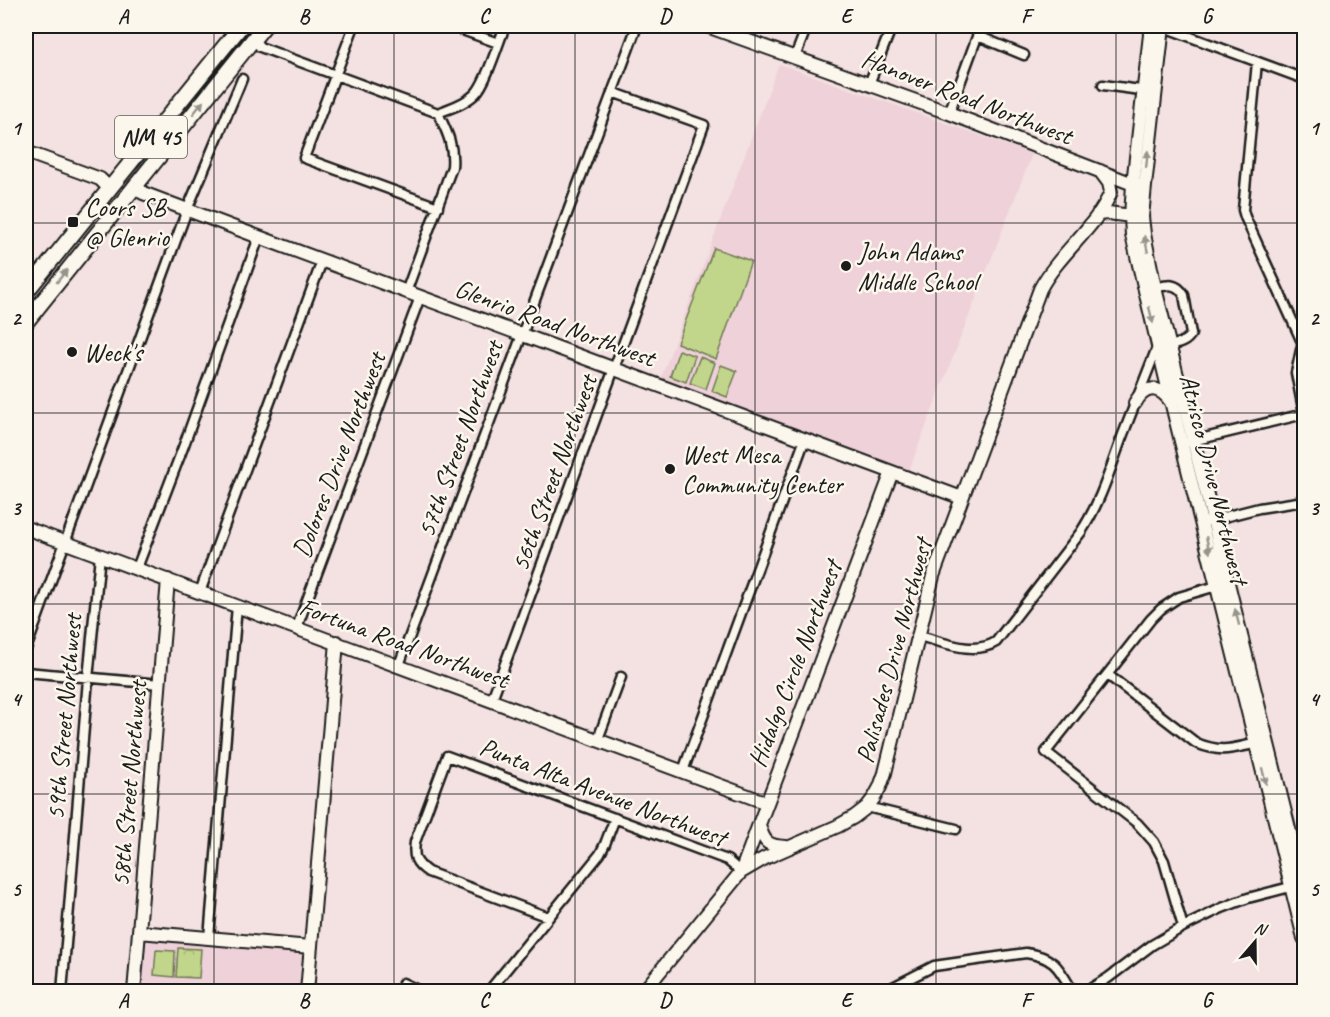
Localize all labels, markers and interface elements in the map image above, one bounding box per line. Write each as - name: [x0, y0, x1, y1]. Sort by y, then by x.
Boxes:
- text: A: [118, 4, 130, 29]
- text: B: [299, 4, 311, 29]
- text: C: [479, 4, 491, 29]
- text: D: [659, 4, 673, 29]
- text: E: [841, 4, 855, 29]
- text: F: [1021, 4, 1035, 29]
- text: G: [1202, 4, 1215, 29]
- street label: Hanover Road Northwest: [857, 42, 1079, 153]
- one-way arrow: [191, 100, 204, 116]
- text: 1: [12, 116, 23, 141]
- road number: NM 45: [115, 116, 187, 158]
- text: 1: [1310, 116, 1321, 141]
- one-way arrow: [1142, 150, 1152, 169]
- place label: Coors SB @ Glenrio: [85, 191, 171, 254]
- marker: Coors SB @ Glenrio: [66, 215, 80, 229]
- one-way arrow: [1141, 234, 1150, 253]
- place label: John Adams Middle School: [856, 235, 982, 298]
- marker: John Adams Middle School: [839, 259, 853, 273]
- one-way arrow: [55, 269, 68, 284]
- street label: Glenrio Road Northwest: [451, 272, 662, 375]
- text: 2: [12, 306, 23, 331]
- one-way arrow: [1146, 306, 1156, 325]
- text: 2: [1310, 306, 1321, 331]
- street label: 57th Street Northwest: [409, 334, 512, 542]
- place label: Weck's: [84, 336, 144, 369]
- marker: Weck's: [65, 345, 79, 359]
- street label: Dolores Drive Northwest: [285, 346, 394, 562]
- street label: 56th Street Northwest: [503, 368, 606, 576]
- street label: Atrisco Drive Northwest: [1172, 371, 1257, 591]
- place label: West Mesa Community Center: [682, 438, 844, 501]
- marker: West Mesa Community Center: [663, 462, 677, 476]
- text: 3: [12, 496, 23, 521]
- text: 3: [1310, 496, 1321, 521]
- street label: Palisades Drive Northwest: [848, 532, 941, 767]
- one-way arrow: [1203, 536, 1213, 555]
- street label: Hidalgo Circle Northwest: [741, 553, 851, 772]
- street label: Fortuna Road Northwest: [295, 590, 515, 697]
- one-way arrow: [1231, 608, 1241, 627]
- street label: 59th Street Northwest: [39, 610, 90, 821]
- street label: 58th Street Northwest: [104, 677, 155, 888]
- text: 4: [12, 687, 24, 712]
- text: 4: [1310, 687, 1322, 712]
- street label: Punta Alta Avenue Northwest: [475, 730, 734, 855]
- one-way arrow: [1260, 766, 1270, 785]
- text: 5: [12, 877, 23, 902]
- text: 5: [1310, 877, 1321, 902]
- north arrow: [1225, 912, 1285, 972]
- text: N: [1252, 918, 1271, 941]
- text: A: [118, 988, 130, 1013]
- text: B: [299, 988, 311, 1013]
- text: C: [479, 988, 491, 1013]
- text: D: [659, 988, 673, 1013]
- text: E: [841, 988, 855, 1013]
- text: F: [1021, 988, 1035, 1013]
- text: G: [1202, 988, 1215, 1013]

